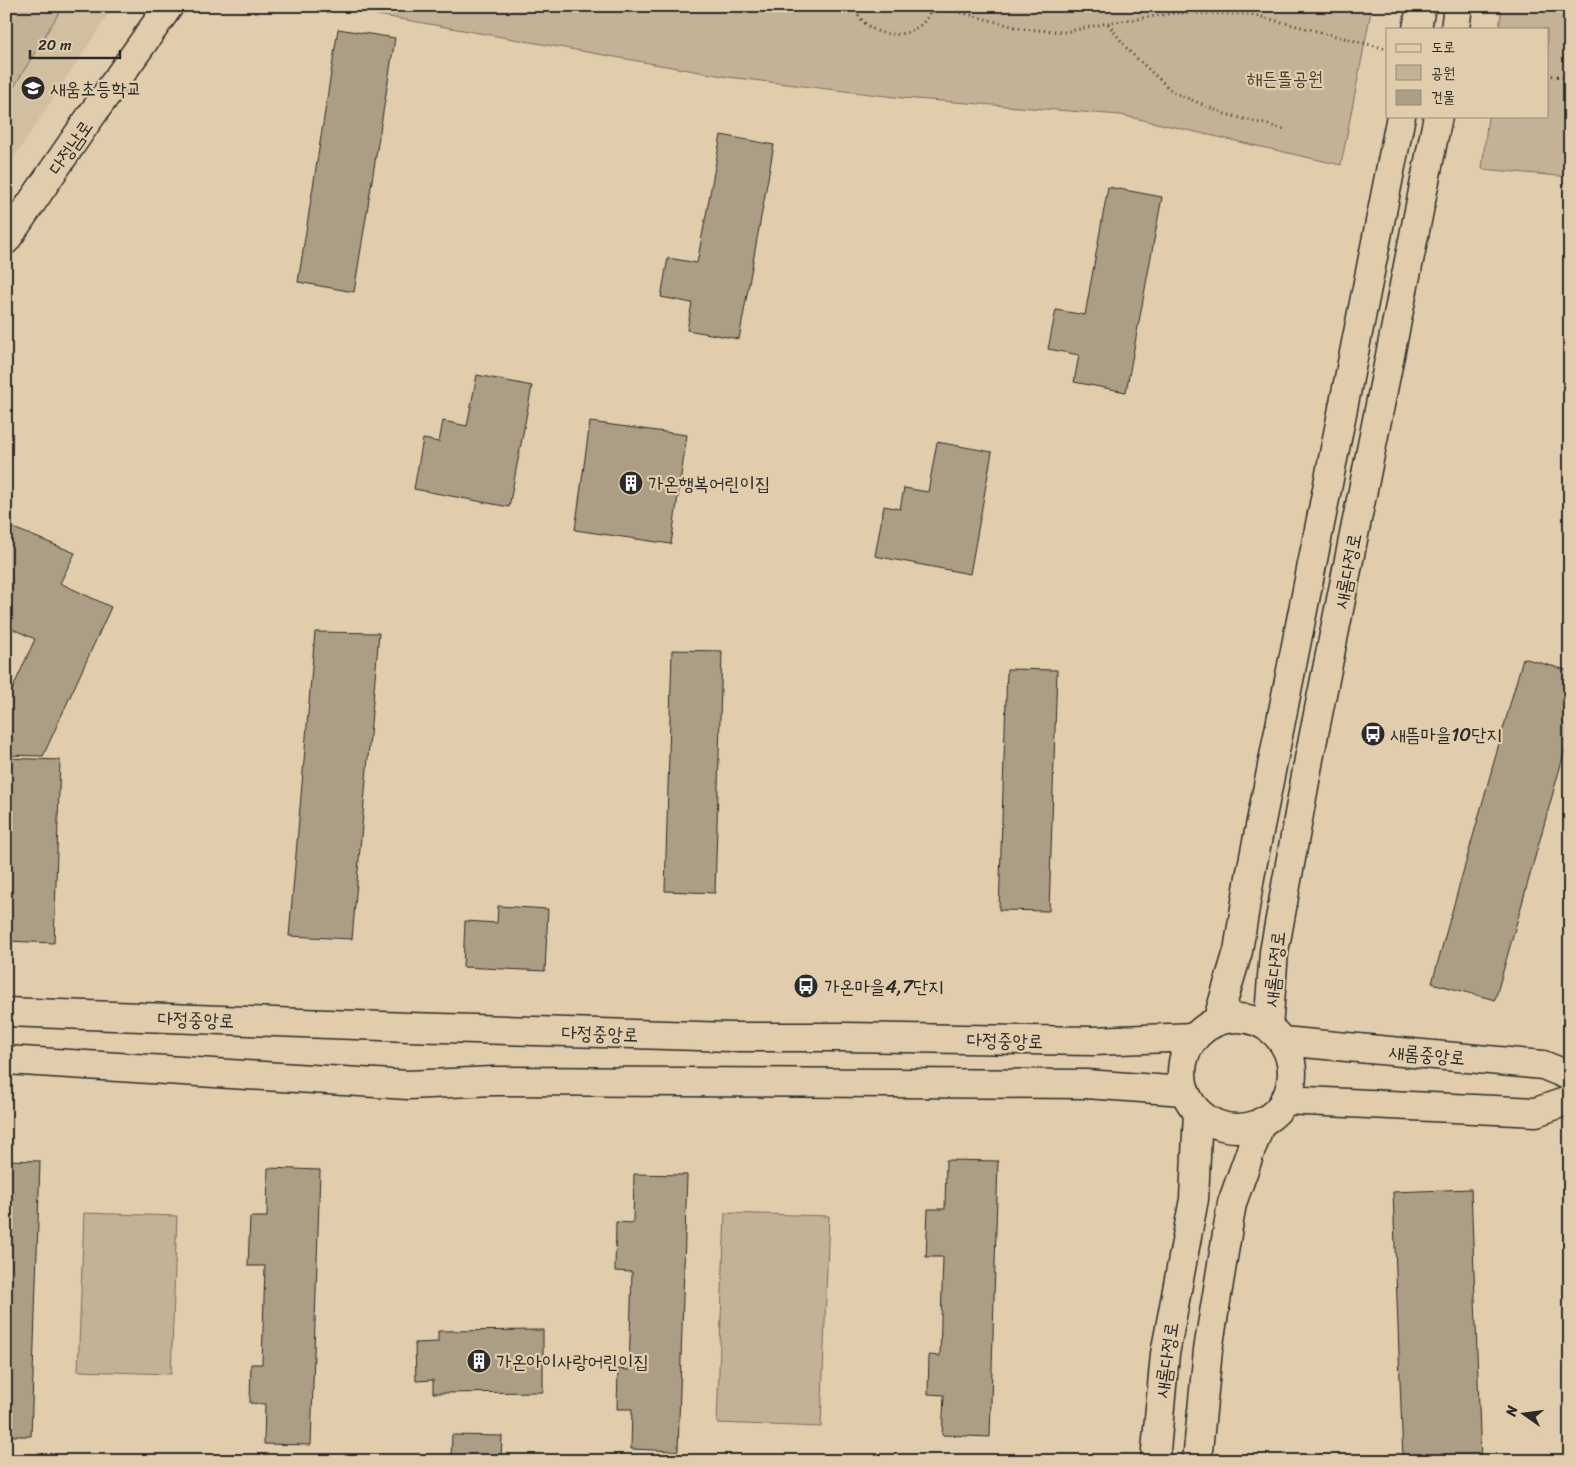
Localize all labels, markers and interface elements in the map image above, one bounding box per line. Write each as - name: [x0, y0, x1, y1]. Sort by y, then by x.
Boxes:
- scale bar: [30, 28, 120, 60]
- legend: [1386, 28, 1548, 118]
- text: 20 m: [38, 32, 72, 58]
- text: 도로: [1431, 34, 1455, 60]
- text: 공원: [1431, 60, 1455, 86]
- park label: 해든뜰공원: [1247, 62, 1323, 95]
- place label: 새움초등학교: [50, 72, 142, 105]
- school or university icon: 새움초등학교: [20, 75, 46, 101]
- text: 건물: [1431, 84, 1455, 110]
- street label: 다정남로: [39, 113, 101, 182]
- place label: 가온행복어린이집: [648, 467, 770, 500]
- building icon: 가온행복어린이집: [618, 470, 644, 496]
- street label: 새롬다정로: [1324, 530, 1371, 612]
- place label: 새뜸마을10단지: [1390, 718, 1502, 751]
- bus stop icon: 새뜸마을10단지: [1360, 721, 1386, 747]
- street label: 새롬다정로: [1254, 929, 1295, 1009]
- place label: 가온마을4,7단지: [824, 970, 944, 1003]
- bus stop icon: 가온마을4,7단지: [793, 973, 819, 999]
- street label: 다정중앙로: [157, 1002, 235, 1037]
- street label: 다정중앙로: [561, 1016, 639, 1051]
- street label: 다정중앙로: [966, 1023, 1043, 1058]
- street label: 새롬중앙로: [1387, 1035, 1466, 1074]
- street label: 새롬다정로: [1145, 1320, 1188, 1400]
- place label: 가온아이사랑어린이집: [496, 1345, 649, 1378]
- building icon: 가온아이사랑어린이집: [466, 1348, 492, 1374]
- north arrow: [1498, 1390, 1548, 1440]
- text: N: [1498, 1403, 1525, 1420]

